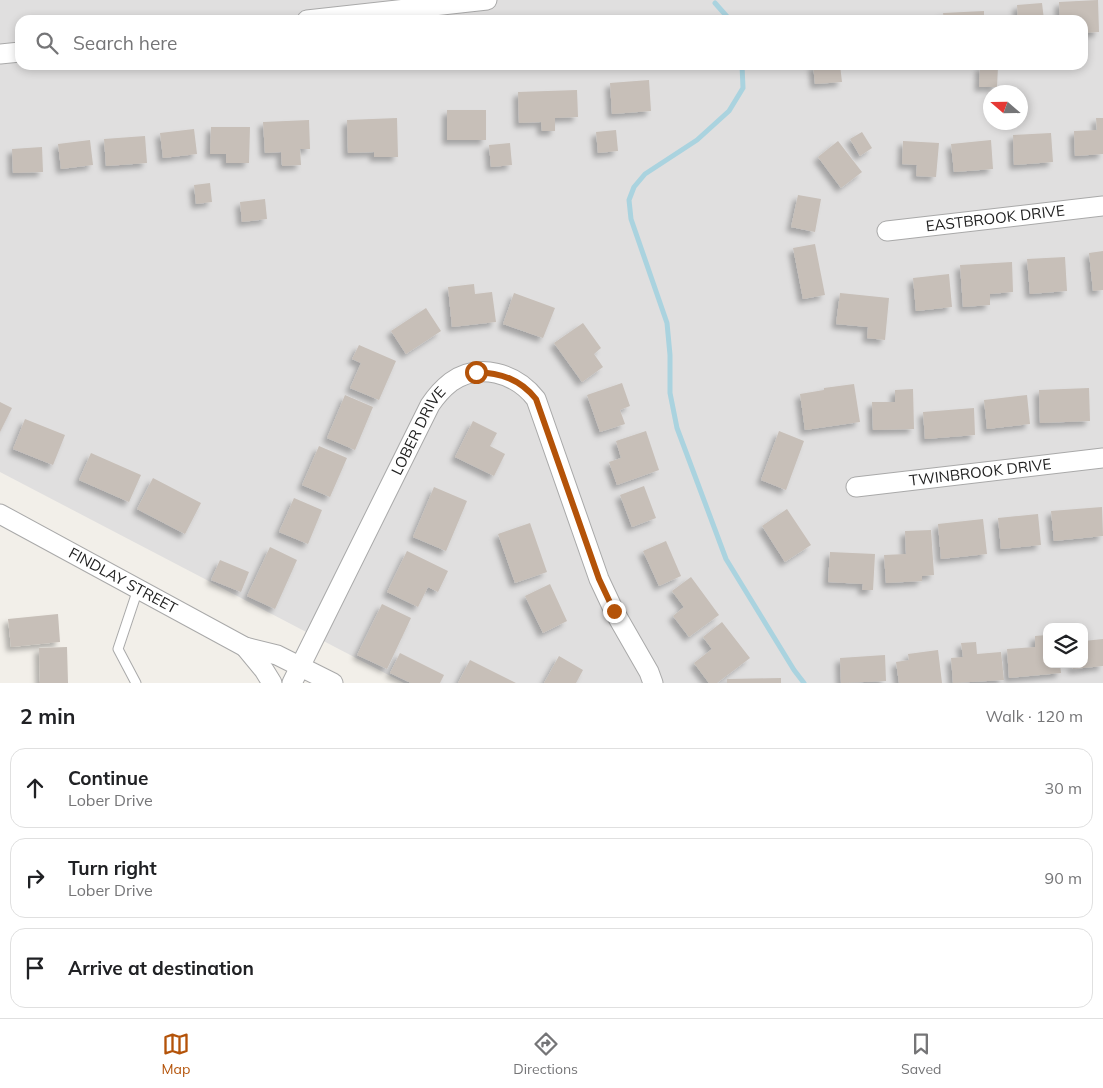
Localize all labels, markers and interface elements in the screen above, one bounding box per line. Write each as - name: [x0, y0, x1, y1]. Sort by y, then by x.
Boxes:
- search box: [15, 15, 1088, 70]
- icon: search: [33, 29, 61, 57]
- text: Search here: [73, 31, 177, 55]
- north arrow: [983, 85, 1028, 130]
- street label: EASTBROOK DRIVE: [925, 200, 1066, 235]
- route start: [465, 361, 488, 384]
- street label: LOBER DRIVE: [387, 382, 449, 478]
- street label: TWINBROOK DRIVE: [908, 454, 1052, 490]
- street label: FINDLAY STREET: [66, 543, 181, 618]
- route end: [603, 600, 626, 623]
- map controls: [1043, 623, 1088, 668]
- button: layers: [1043, 623, 1088, 668]
- text: 2 min: [20, 703, 75, 729]
- text: Walk · 120 m: [985, 706, 1083, 726]
- text: Continue: [68, 766, 148, 790]
- icon: ahead: [21, 774, 49, 802]
- text: 30 m: [1045, 778, 1082, 798]
- text: Lober Drive: [68, 790, 153, 810]
- text: Turn right: [68, 856, 157, 880]
- icon: right: [21, 864, 49, 892]
- text: 90 m: [1045, 868, 1082, 888]
- text: Lober Drive: [68, 880, 153, 900]
- icon: arrive: [21, 954, 49, 982]
- text: Arrive at destination: [68, 956, 254, 980]
- tab: Map: [162, 1030, 190, 1078]
- tab: Directions: [513, 1030, 578, 1078]
- tab: Saved: [901, 1030, 941, 1078]

